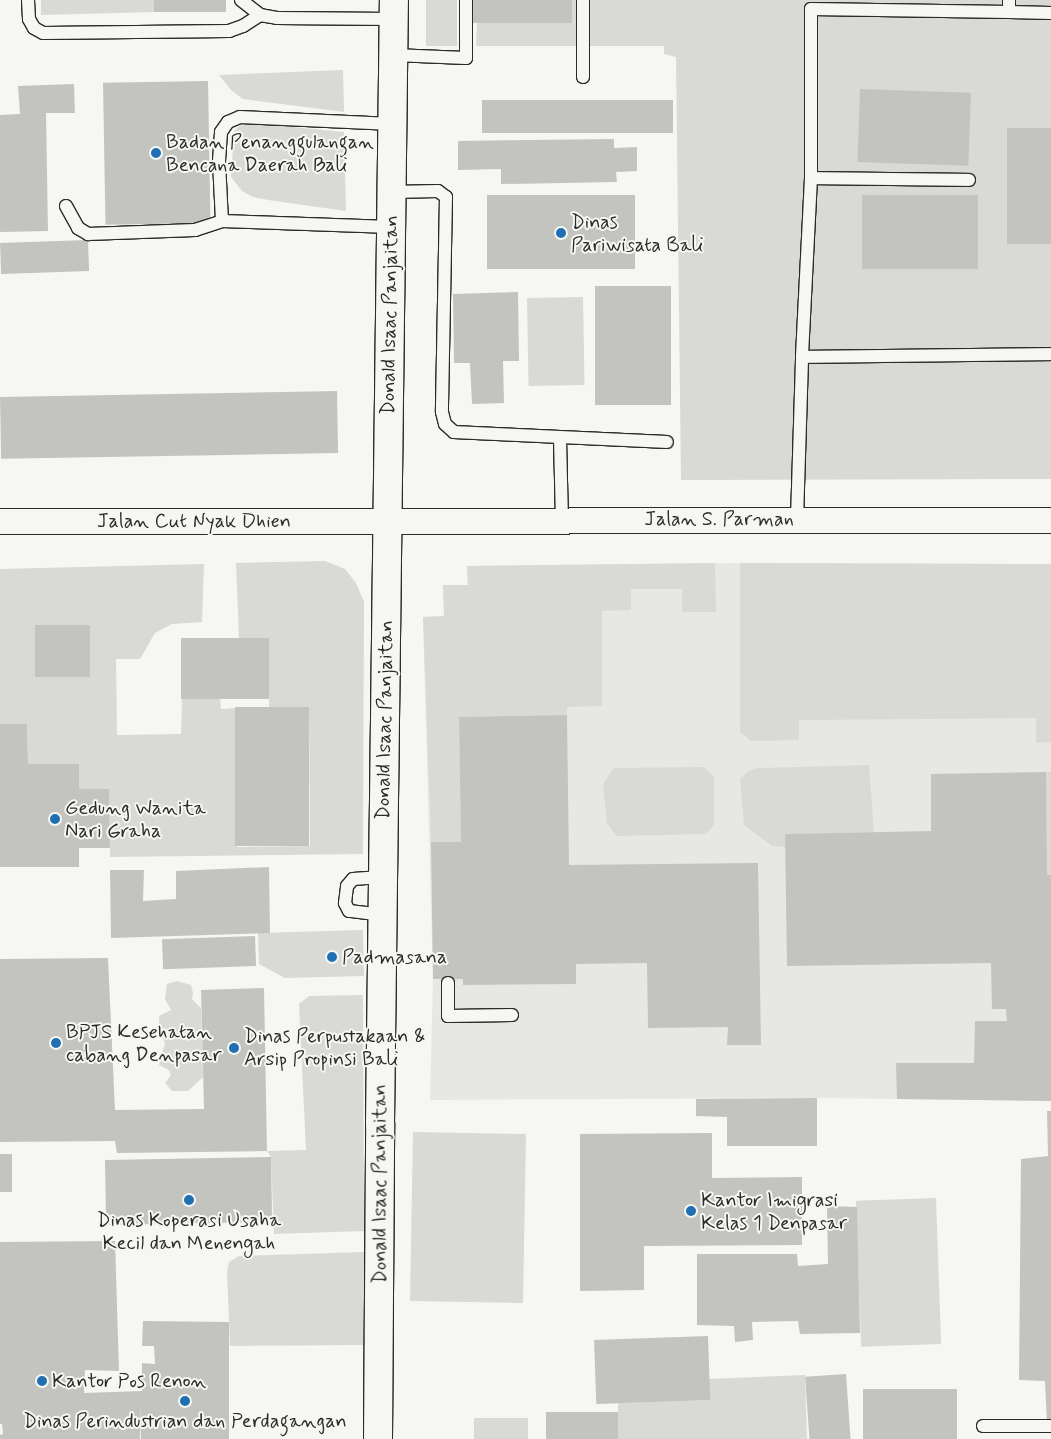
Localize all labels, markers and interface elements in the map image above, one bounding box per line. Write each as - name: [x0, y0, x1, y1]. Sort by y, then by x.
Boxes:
- place label: Badan Penanggulangan Bencana Daerah Bali: [166, 130, 374, 177]
- marker: Badan Penanggulangan Bencana Daerah Bali: [150, 147, 162, 159]
- place label: Dinas Pariwisata Bali: [571, 210, 701, 257]
- street label: Donald Isaac Panjaitan: [376, 214, 404, 416]
- marker: Dinas Pariwisata Bali: [555, 227, 567, 239]
- street label: Jalan S. Parman: [644, 507, 794, 531]
- street label: Jalan Cut Nyak Dhien: [96, 509, 292, 533]
- street label: Donald Isaac Panjaitan: [371, 619, 399, 821]
- place label: Gedung Wanita Nari Graha: [65, 796, 201, 843]
- marker: Gedung Wanita Nari Graha: [49, 813, 61, 825]
- place label: Padmasana: [342, 945, 447, 969]
- marker: Padmasana: [326, 951, 338, 963]
- place label: BPJS Kesehatan cabang Denpasar: [66, 1020, 215, 1067]
- place label: Dinas Perpustakaan & Arsip Propinsi Bali: [244, 1024, 423, 1071]
- marker: BPJS Kesehatan cabang Denpasar: [50, 1037, 62, 1049]
- marker: Dinas Perpustakaan & Arsip Propinsi Bali: [228, 1042, 240, 1054]
- street label: Donald Isaac Panjaitan: [368, 1083, 392, 1285]
- place label: Kantor Imigrasi Kelas 1 Denpasar: [701, 1188, 847, 1235]
- marker: Dinas Koperasi Usaha Kecil dan Menengah: [183, 1194, 195, 1206]
- marker: Kantor Imigrasi Kelas 1 Denpasar: [685, 1205, 697, 1217]
- place label: Dinas Koperasi Usaha Kecil dan Menengah: [96, 1208, 282, 1255]
- place label: Kantor Pos Renon: [52, 1369, 206, 1393]
- marker: Kantor Pos Renon: [36, 1375, 48, 1387]
- marker: Dinas Perindustrian dan Perdagangan: [179, 1395, 191, 1407]
- place label: Dinas Perindustrian dan Perdagangan: [26, 1409, 344, 1433]

